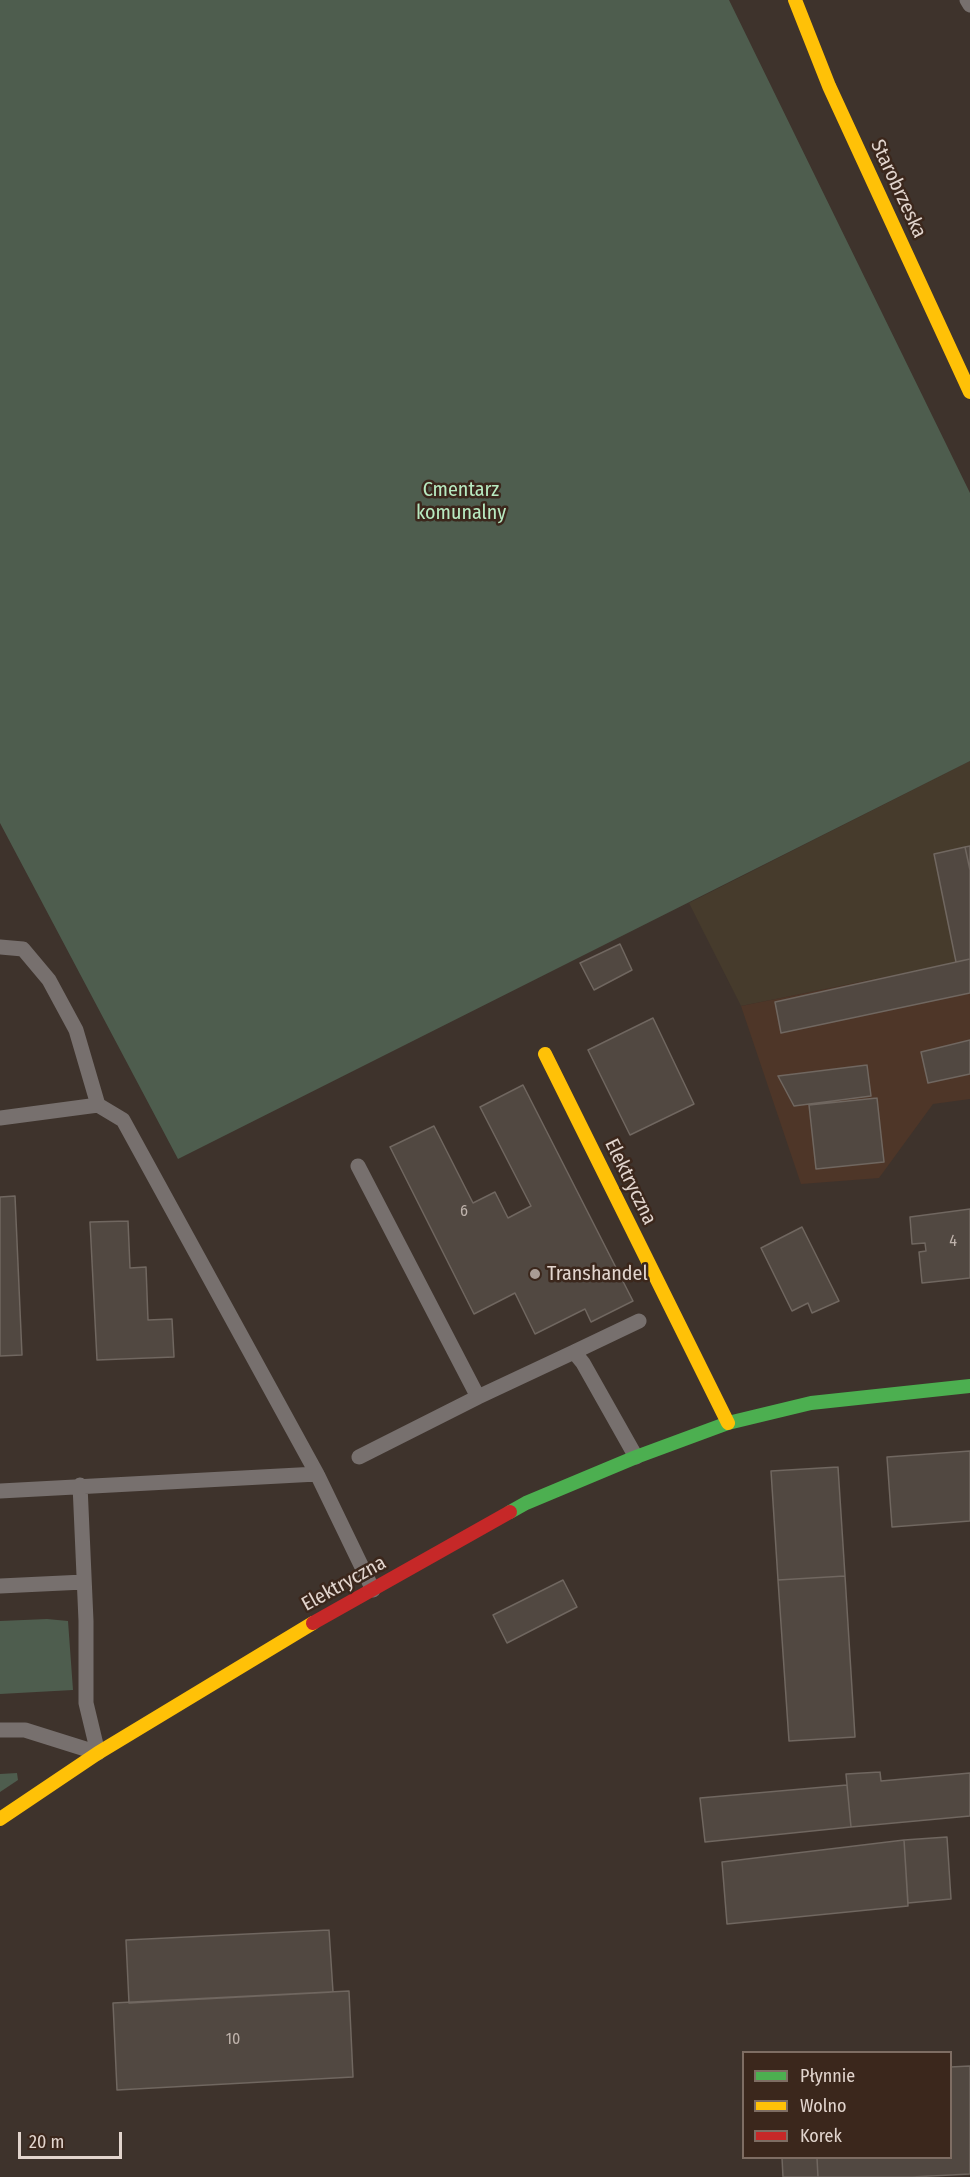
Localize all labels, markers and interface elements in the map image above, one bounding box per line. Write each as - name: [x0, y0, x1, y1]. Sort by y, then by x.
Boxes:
- street label: Starobrzeska: [865, 136, 931, 242]
- park label: Cmentarz komunalny: [416, 478, 506, 525]
- street label: Elektryczna: [599, 1135, 661, 1229]
- house number: 6: [460, 1202, 468, 1222]
- house number: 4: [949, 1232, 957, 1252]
- place label: Transhandel: [547, 1262, 648, 1286]
- marker: Transhandel: [528, 1267, 542, 1281]
- street label: Elektryczna: [298, 1551, 390, 1617]
- house number: 10: [226, 2030, 240, 2050]
- legend: [742, 2051, 952, 2159]
- text: Płynnie: [800, 2065, 855, 2087]
- text: Wolno: [800, 2095, 846, 2117]
- scale bar: [21, 2120, 124, 2158]
- text: Korek: [800, 2125, 842, 2147]
- text: 20 m: [29, 2131, 64, 2153]

